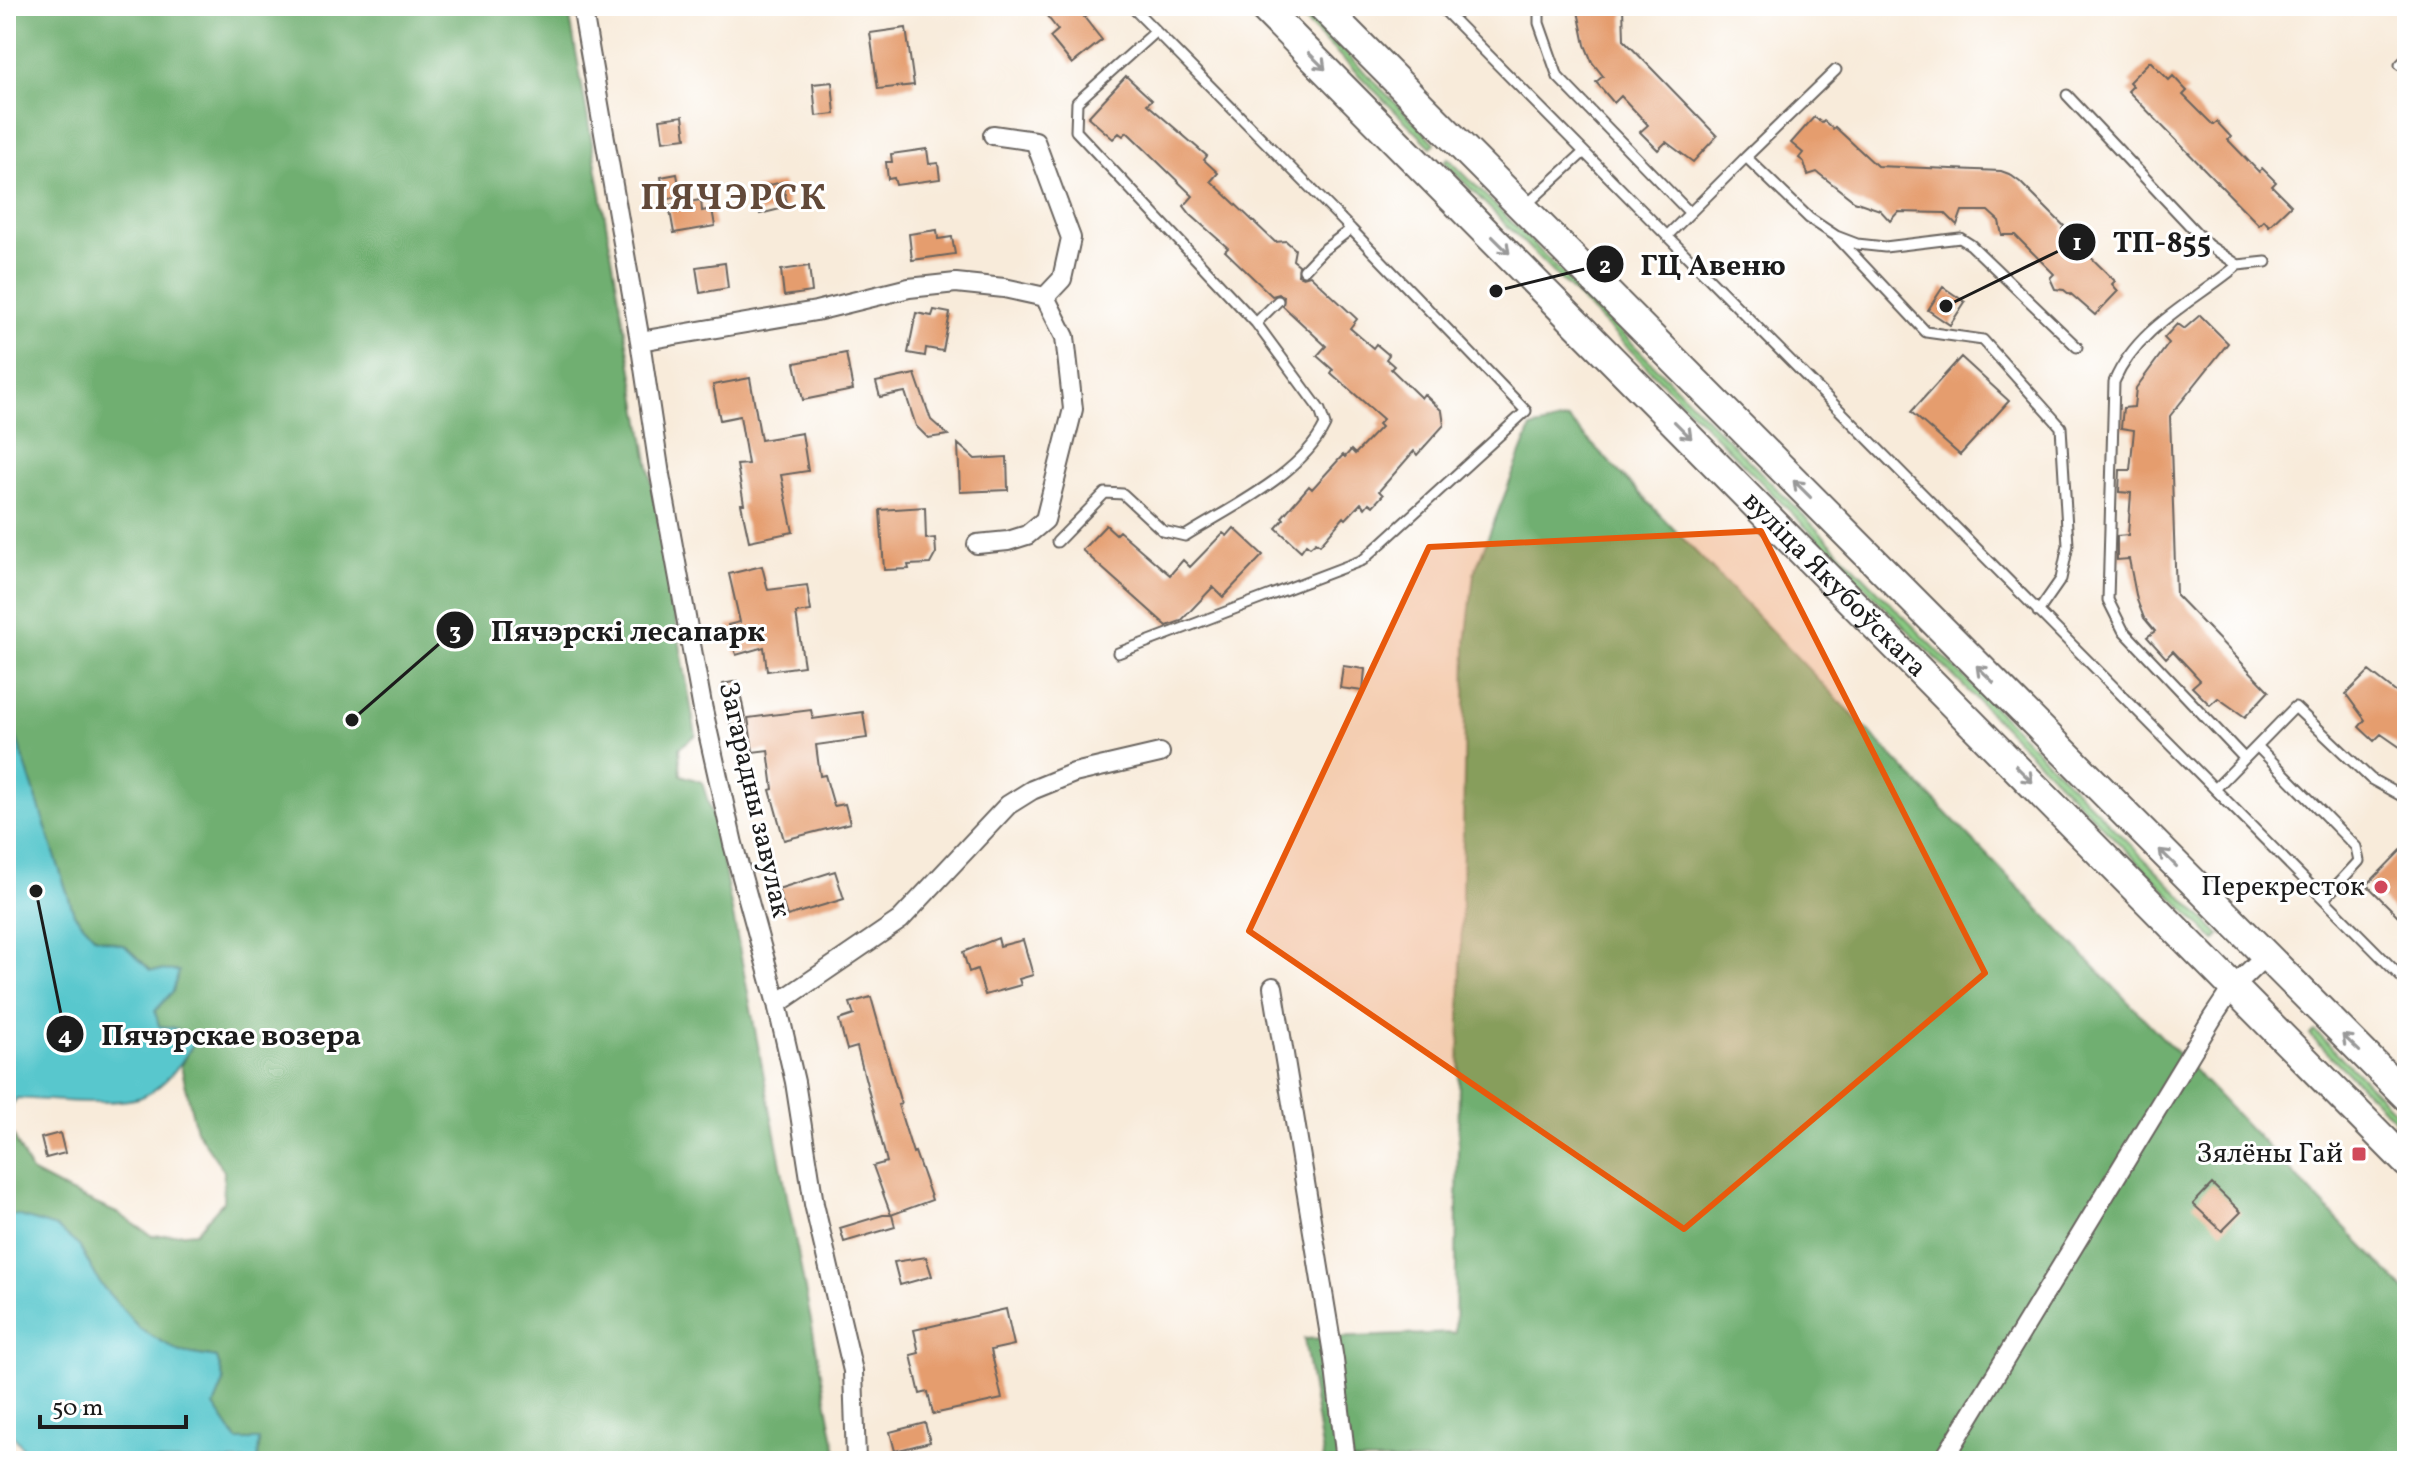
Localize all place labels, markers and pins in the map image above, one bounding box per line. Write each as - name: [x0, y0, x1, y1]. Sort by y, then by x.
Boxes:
- callout: ТП-855: [2057, 215, 2227, 269]
- callout: ГЦ Авеню: [1585, 237, 1802, 291]
- callout: Пячэрскі лесапарк: [435, 603, 781, 657]
- place label: Перекресток: [2201, 868, 2365, 907]
- marker: Перекресток: [2372, 878, 2390, 896]
- callout: Пячэрскае возера: [45, 1007, 377, 1061]
- place label: Зялёны Гай: [2196, 1135, 2343, 1174]
- marker: Зялёны Гай: [2350, 1145, 2368, 1163]

